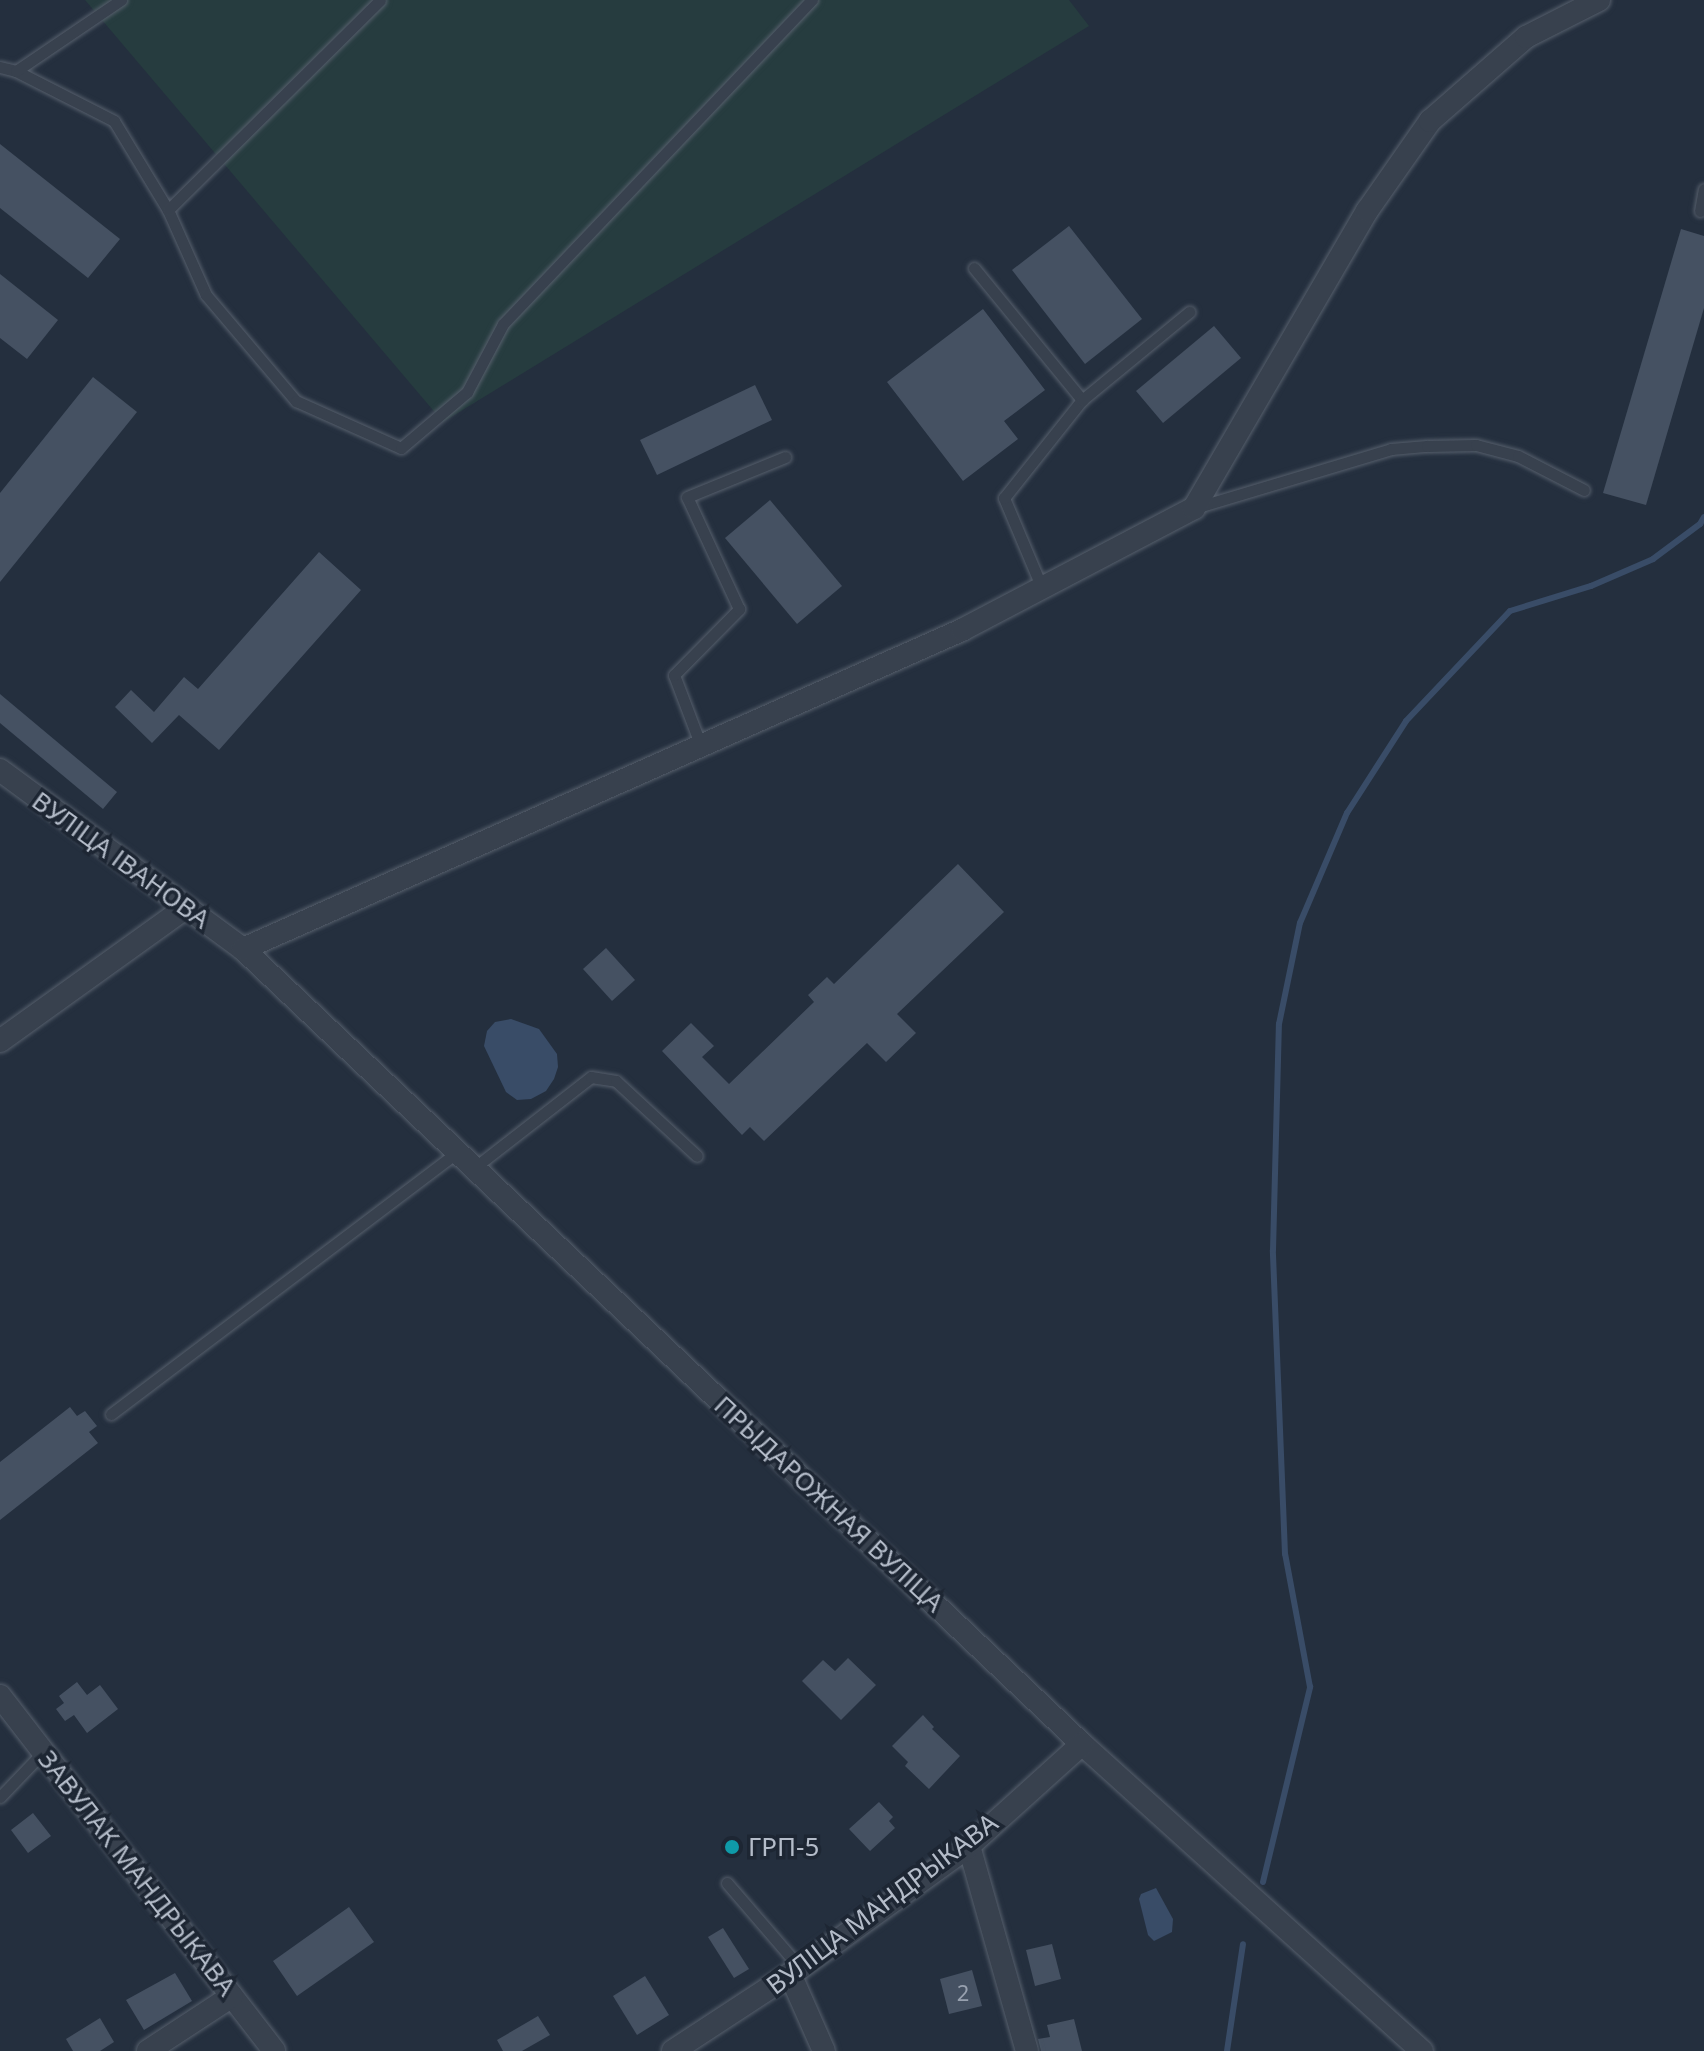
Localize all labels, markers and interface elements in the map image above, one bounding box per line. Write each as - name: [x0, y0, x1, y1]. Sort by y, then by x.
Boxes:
- street label: ВУЛІЦА ІВАНОВА: [26, 785, 216, 935]
- street label: ПРЫДАРОЖНАЯ ВУЛІЦА: [708, 1390, 950, 1618]
- street label: ЗАВУЛАК МАНДРЫКАВА: [32, 1744, 242, 2002]
- street label: ВУЛІЦА МАНДРЫКАВА: [760, 1807, 1004, 2001]
- place label: ГРП-5: [748, 1831, 819, 1863]
- marker: ГРП-5: [723, 1838, 741, 1856]
- house number: 2: [957, 1980, 969, 2006]

